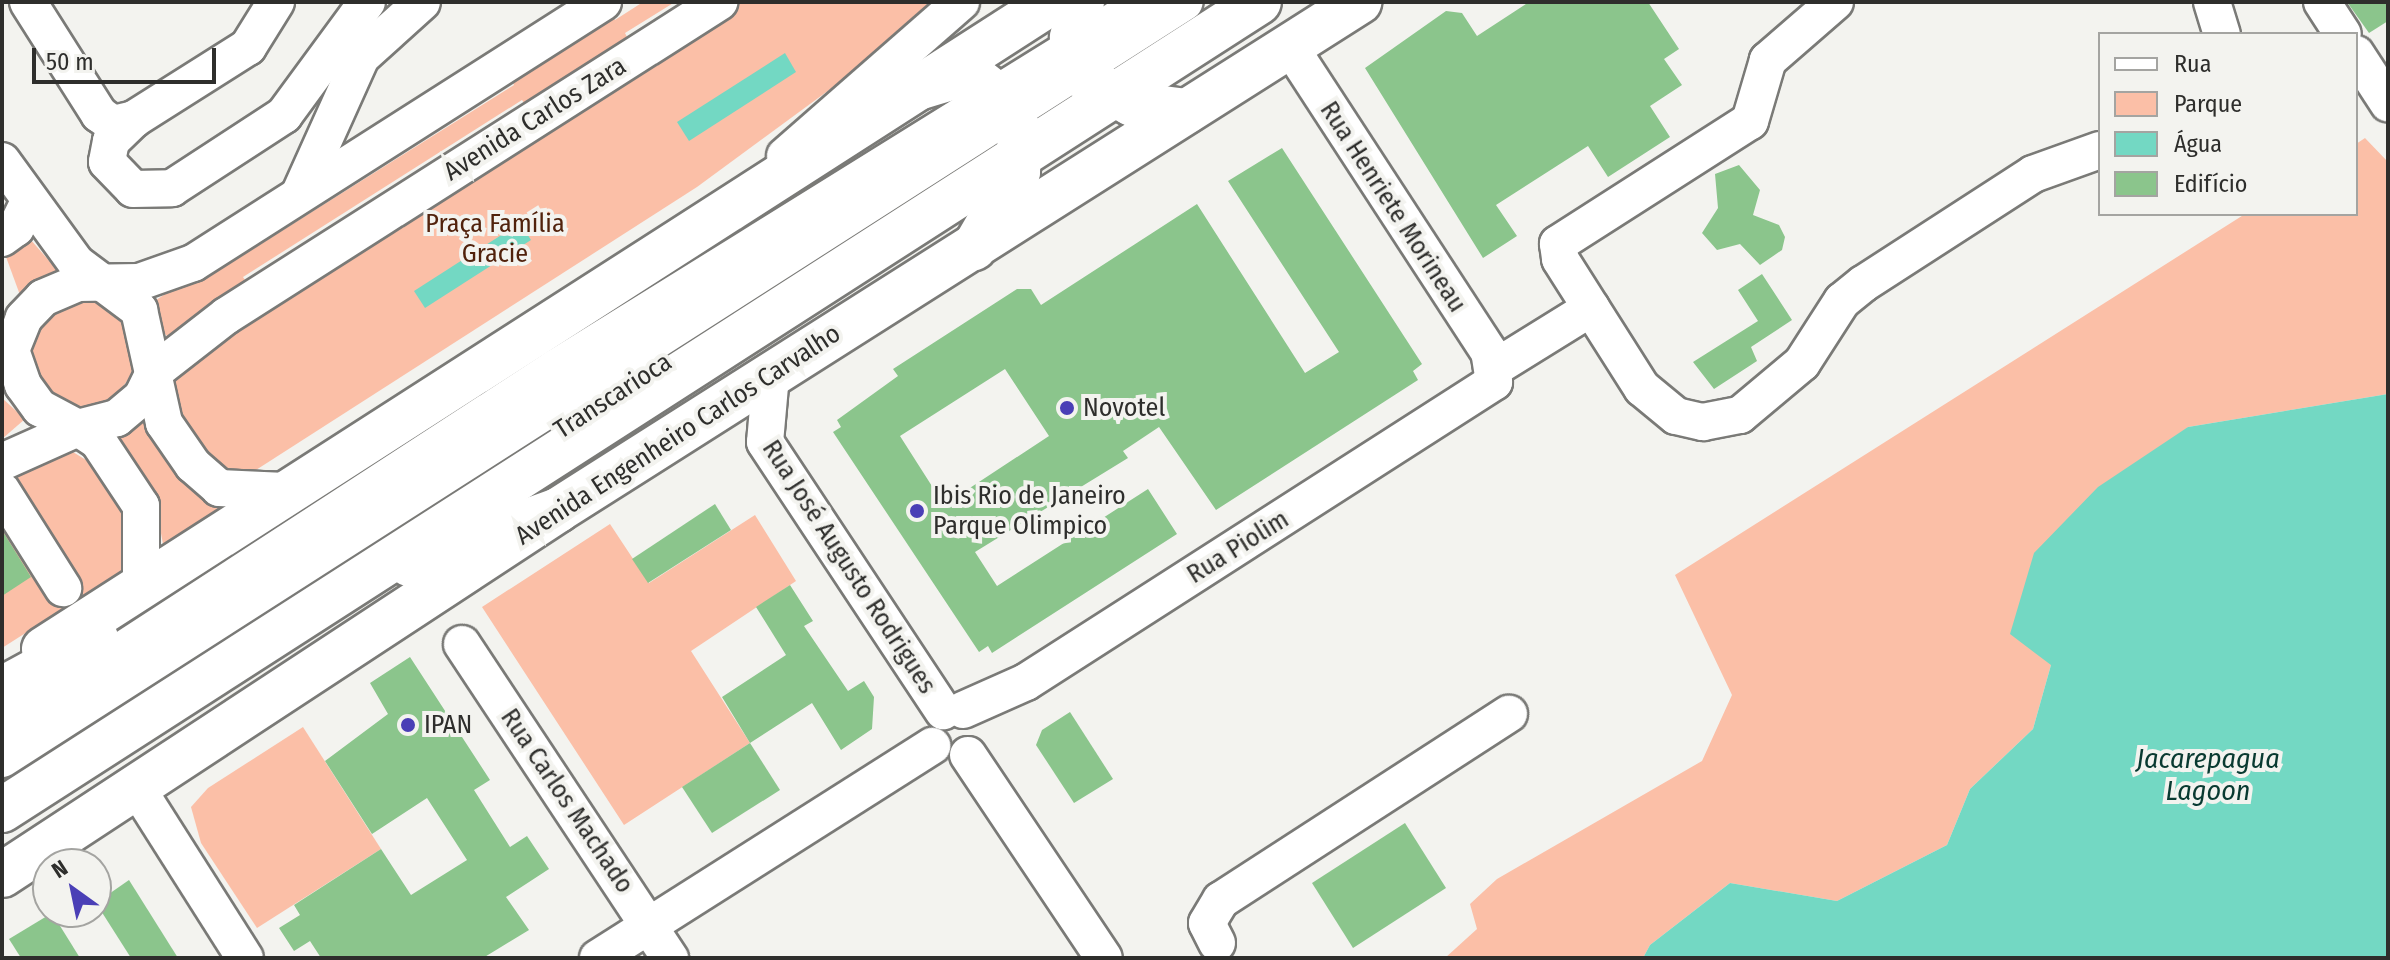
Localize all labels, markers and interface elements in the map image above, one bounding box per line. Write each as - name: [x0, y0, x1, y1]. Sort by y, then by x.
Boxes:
- scale bar: [36, 32, 220, 82]
- legend: [2098, 32, 2358, 216]
- text: 50 m: [46, 48, 94, 76]
- street label: Avenida Carlos Zara: [438, 50, 632, 188]
- text: Rua: [2174, 50, 2211, 78]
- text: Parque: [2174, 90, 2242, 118]
- street label: Rua Henriete Morineau: [1313, 96, 1473, 318]
- text: Água: [2174, 130, 2222, 158]
- text: Edifício: [2174, 170, 2247, 198]
- park label: Praça Família Gracie: [425, 208, 565, 270]
- street label: Avenida Engenheiro Carlos Carvalho: [510, 318, 846, 552]
- street label: Transcarioca: [548, 347, 678, 445]
- place label: Novotel: [1083, 392, 1165, 424]
- marker: Novotel: [1058, 399, 1076, 417]
- street label: Rua José Augusto Rodrigues: [755, 434, 943, 700]
- place label: Ibis Rio de Janeiro Parque Olimpico: [933, 480, 1126, 542]
- marker: Ibis Rio de Janeiro Parque Olimpico: [908, 502, 926, 520]
- street label: Rua Piolim: [1181, 504, 1295, 590]
- street label: Rua Carlos Machado: [494, 703, 640, 899]
- place label: IPAN: [424, 709, 472, 741]
- marker: IPAN: [399, 716, 417, 734]
- water label: Jacarepagua Lagoon: [2136, 742, 2280, 808]
- north arrow: [32, 848, 112, 928]
- text: N: [47, 854, 73, 884]

